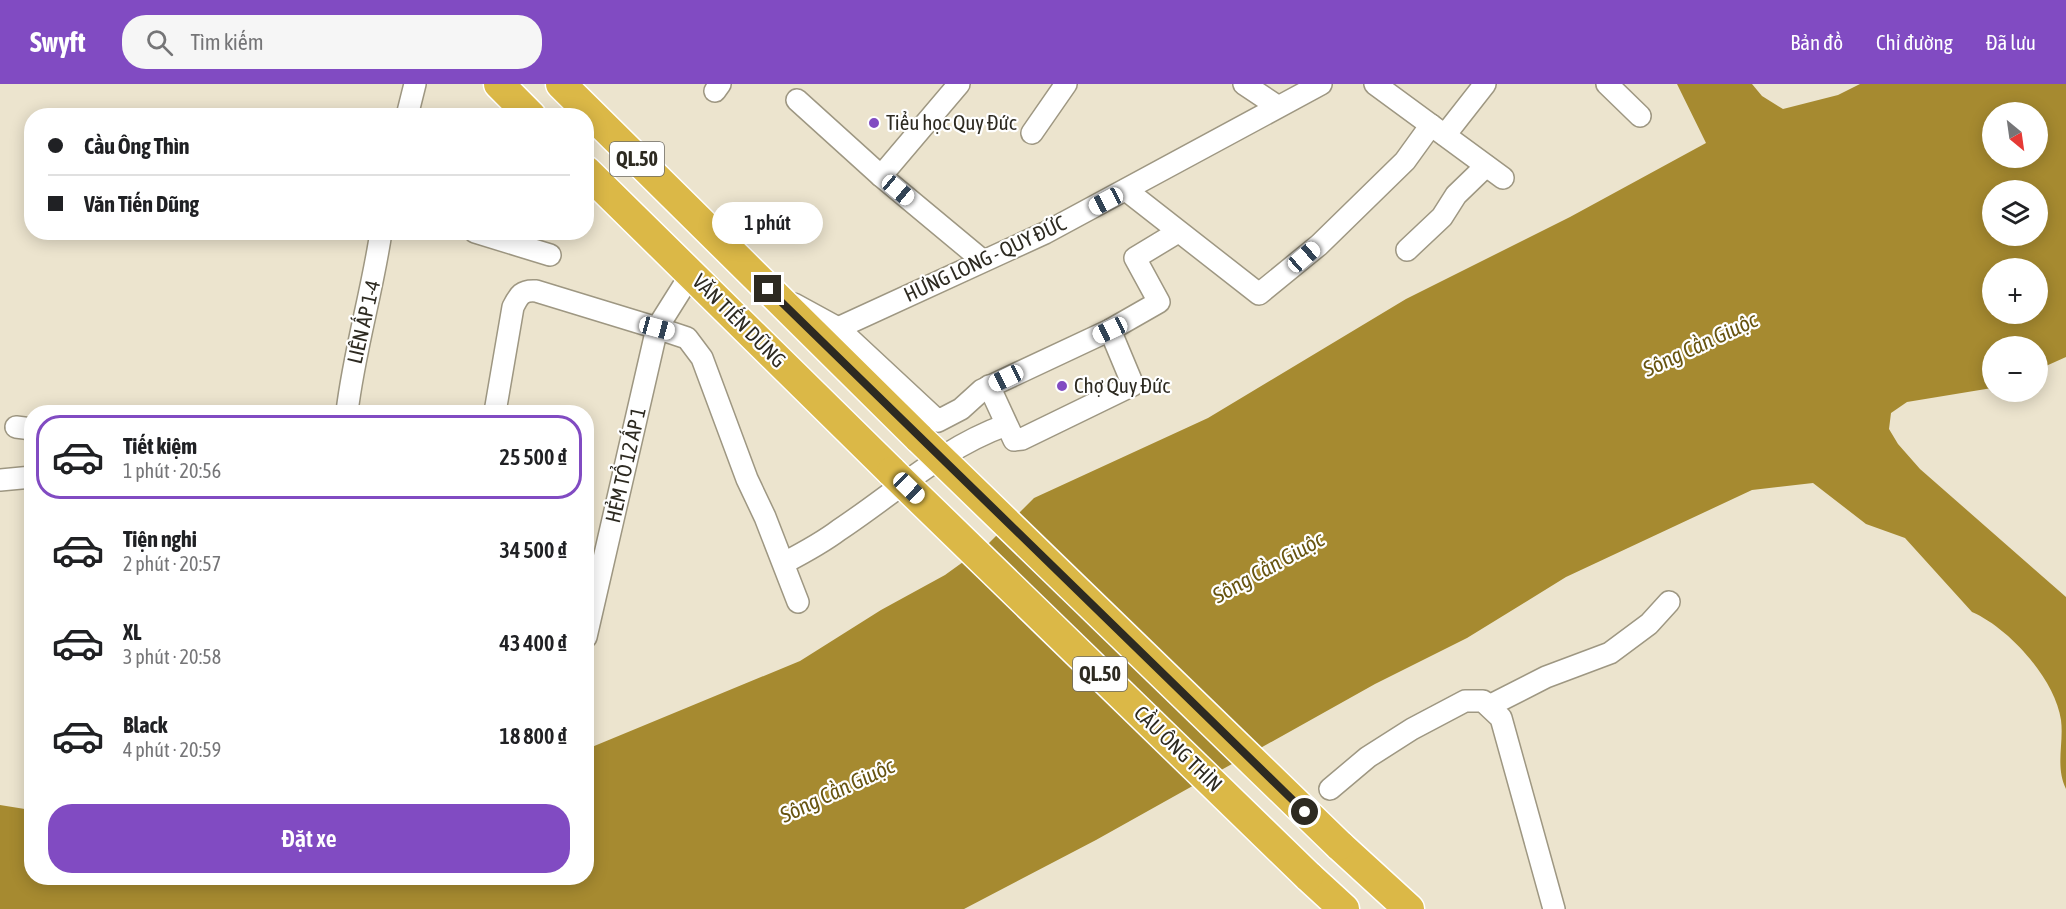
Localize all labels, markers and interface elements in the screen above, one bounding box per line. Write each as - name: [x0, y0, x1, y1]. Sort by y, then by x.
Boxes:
- search box: [122, 15, 542, 69]
- text: Swyft: [30, 26, 86, 58]
- icon: search: [143, 26, 176, 59]
- text: Tìm kiếm: [191, 29, 264, 55]
- text: Bản đồ: [1790, 30, 1843, 54]
- text: Chỉ đường: [1876, 30, 1953, 54]
- text: Đã lưu: [1986, 30, 2036, 54]
- north arrow: [1982, 102, 2048, 168]
- map controls: [1982, 102, 2048, 402]
- place label: Tiểu học Quy Đức: [886, 110, 1017, 134]
- marker: Tiểu học Quy Đức: [867, 116, 881, 130]
- text: Cầu Ông Thìn: [84, 133, 189, 159]
- road number: QL.50: [610, 142, 664, 176]
- car: [878, 172, 918, 208]
- button: layers: [1982, 180, 2048, 246]
- car: [1086, 185, 1126, 217]
- text: Văn Tiến Dũng: [84, 191, 199, 217]
- callout: 1 phút: [712, 202, 824, 244]
- street label: HƯNG LONG - QUY ĐỨC: [900, 210, 1070, 306]
- text: 1 phút: [744, 211, 791, 234]
- car: [1285, 238, 1323, 276]
- button: +: [1982, 258, 2048, 324]
- street label: VĂN TIẾN DŨNG: [688, 268, 792, 372]
- route end: [754, 275, 781, 302]
- street label: LIÊN ẤP 1-4: [341, 277, 384, 366]
- water label: Sông Cần Giuộc: [1638, 306, 1762, 382]
- car: [1090, 314, 1130, 346]
- car: [637, 315, 677, 341]
- button: −: [1982, 336, 2048, 402]
- car: [986, 362, 1026, 394]
- place label: Chợ Quy Đức: [1074, 373, 1170, 397]
- marker: Chợ Quy Đức: [1055, 379, 1069, 393]
- street label: HẺM TỔ 12 ẤP 1: [598, 404, 650, 525]
- icon: car: [51, 430, 105, 484]
- text: Tiết kiệm: [123, 433, 197, 459]
- text: 25 500 ₫: [500, 444, 567, 470]
- text: 1 phút · 20:56: [123, 459, 221, 482]
- car: [890, 469, 928, 507]
- icon: car: [51, 523, 105, 577]
- water label: Sông Cần Giuộc: [1207, 525, 1329, 609]
- text: Tiện nghi: [123, 526, 197, 552]
- text: 34 500 ₫: [500, 537, 567, 563]
- text: 2 phút · 20:57: [123, 552, 221, 575]
- icon: car: [51, 616, 105, 670]
- text: XL: [123, 619, 141, 645]
- text: 43 400 ₫: [500, 630, 567, 656]
- text: 3 phút · 20:58: [123, 645, 221, 668]
- road number: QL.50: [1073, 657, 1127, 691]
- street label: CẦU ÔNG THÌN: [1130, 700, 1228, 796]
- icon: car: [51, 709, 105, 763]
- text: Black: [123, 712, 167, 738]
- text: 18 800 ₫: [500, 723, 567, 749]
- text: 4 phút · 20:59: [123, 738, 221, 761]
- water label: Sông Cần Giuộc: [775, 752, 899, 828]
- route start: [1291, 798, 1318, 825]
- button: Đặt xe: [48, 804, 570, 873]

